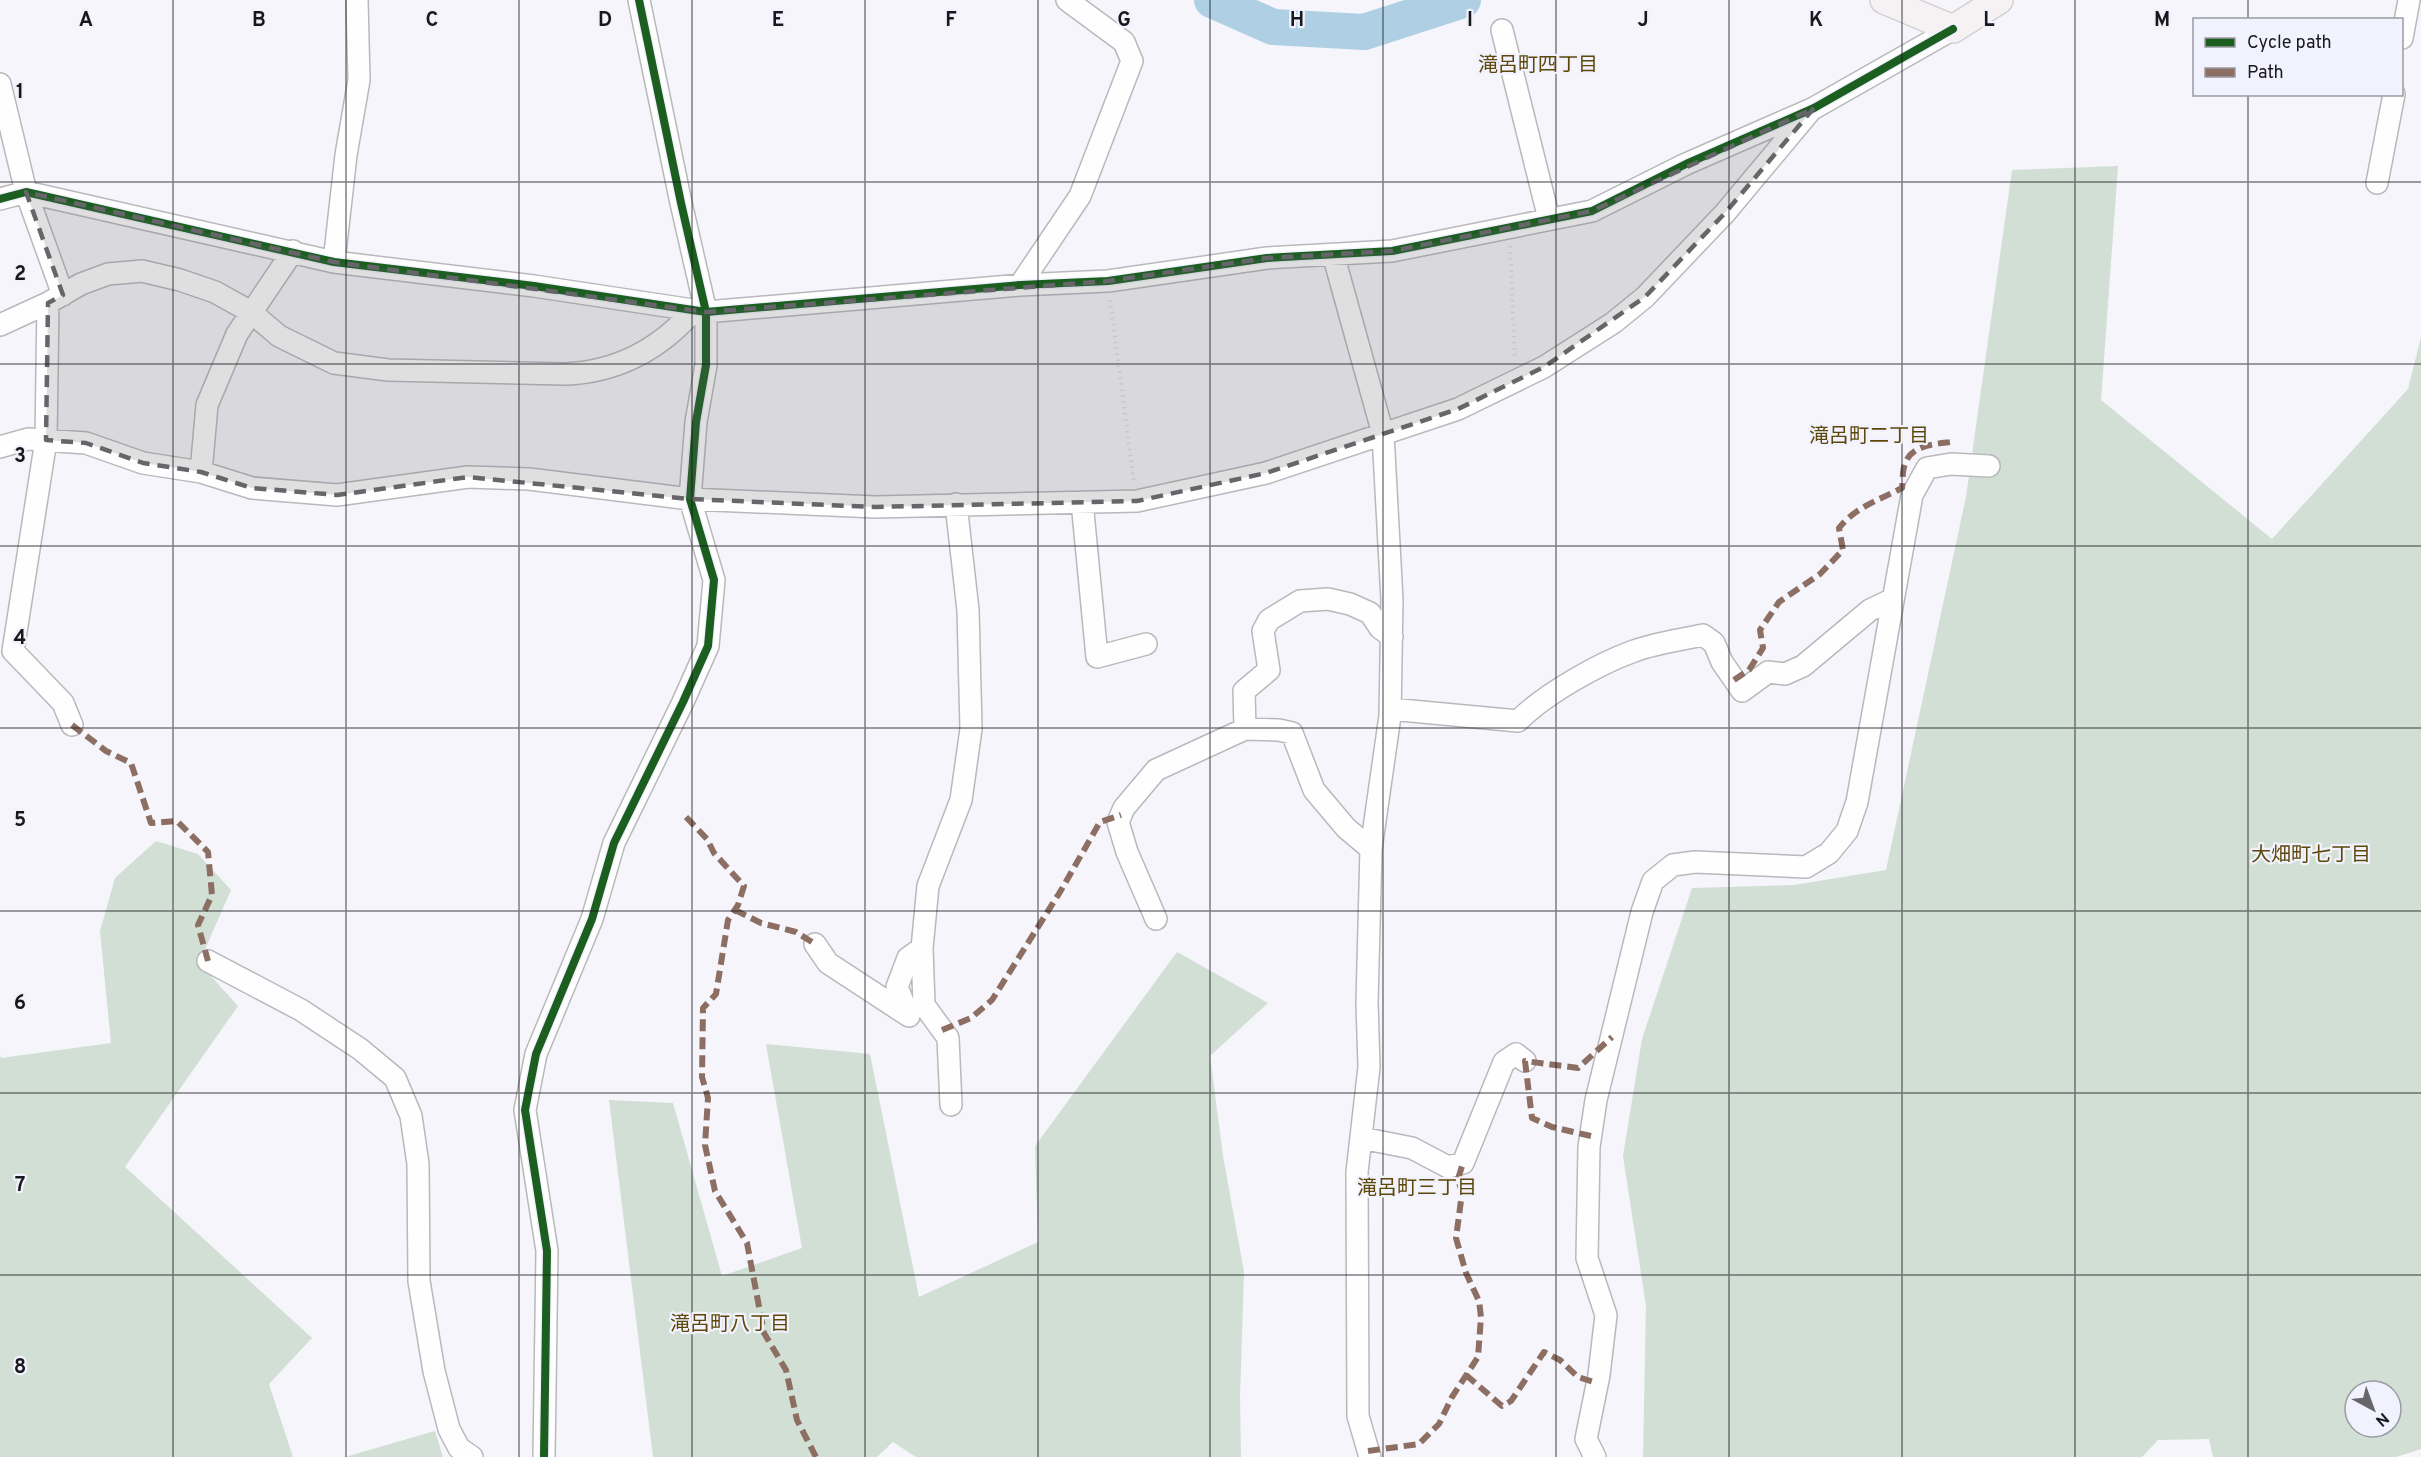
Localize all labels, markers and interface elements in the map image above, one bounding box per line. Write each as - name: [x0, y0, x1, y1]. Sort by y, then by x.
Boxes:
- text: A: [79, 8, 93, 34]
- text: B: [252, 8, 266, 34]
- text: C: [426, 8, 438, 34]
- text: D: [598, 8, 612, 34]
- text: E: [772, 8, 784, 34]
- text: F: [945, 8, 957, 34]
- text: G: [1117, 8, 1131, 34]
- text: H: [1290, 8, 1304, 34]
- text: I: [1467, 8, 1473, 34]
- text: J: [1637, 8, 1649, 34]
- text: K: [1809, 8, 1823, 34]
- text: L: [1983, 8, 1995, 34]
- text: M: [2154, 8, 2170, 34]
- legend: [2193, 18, 2403, 96]
- text: Cycle path: [2247, 32, 2332, 55]
- district label: 滝呂町四丁目: [1478, 53, 1598, 79]
- text: Path: [2247, 62, 2284, 85]
- text: 1: [16, 80, 24, 106]
- text: 2: [14, 262, 26, 288]
- district label: 滝呂町二丁目: [1809, 424, 1929, 450]
- text: 3: [14, 444, 26, 470]
- text: 4: [14, 626, 26, 652]
- text: 5: [14, 808, 26, 834]
- district label: 大畑町七丁目: [2251, 843, 2371, 869]
- text: 6: [14, 991, 26, 1017]
- text: 7: [15, 1173, 25, 1199]
- district label: 滝呂町三丁目: [1357, 1176, 1477, 1202]
- district label: 滝呂町八丁目: [670, 1312, 790, 1338]
- text: 8: [14, 1355, 26, 1381]
- north arrow: [2343, 1379, 2403, 1439]
- text: N: [2371, 1407, 2392, 1430]

